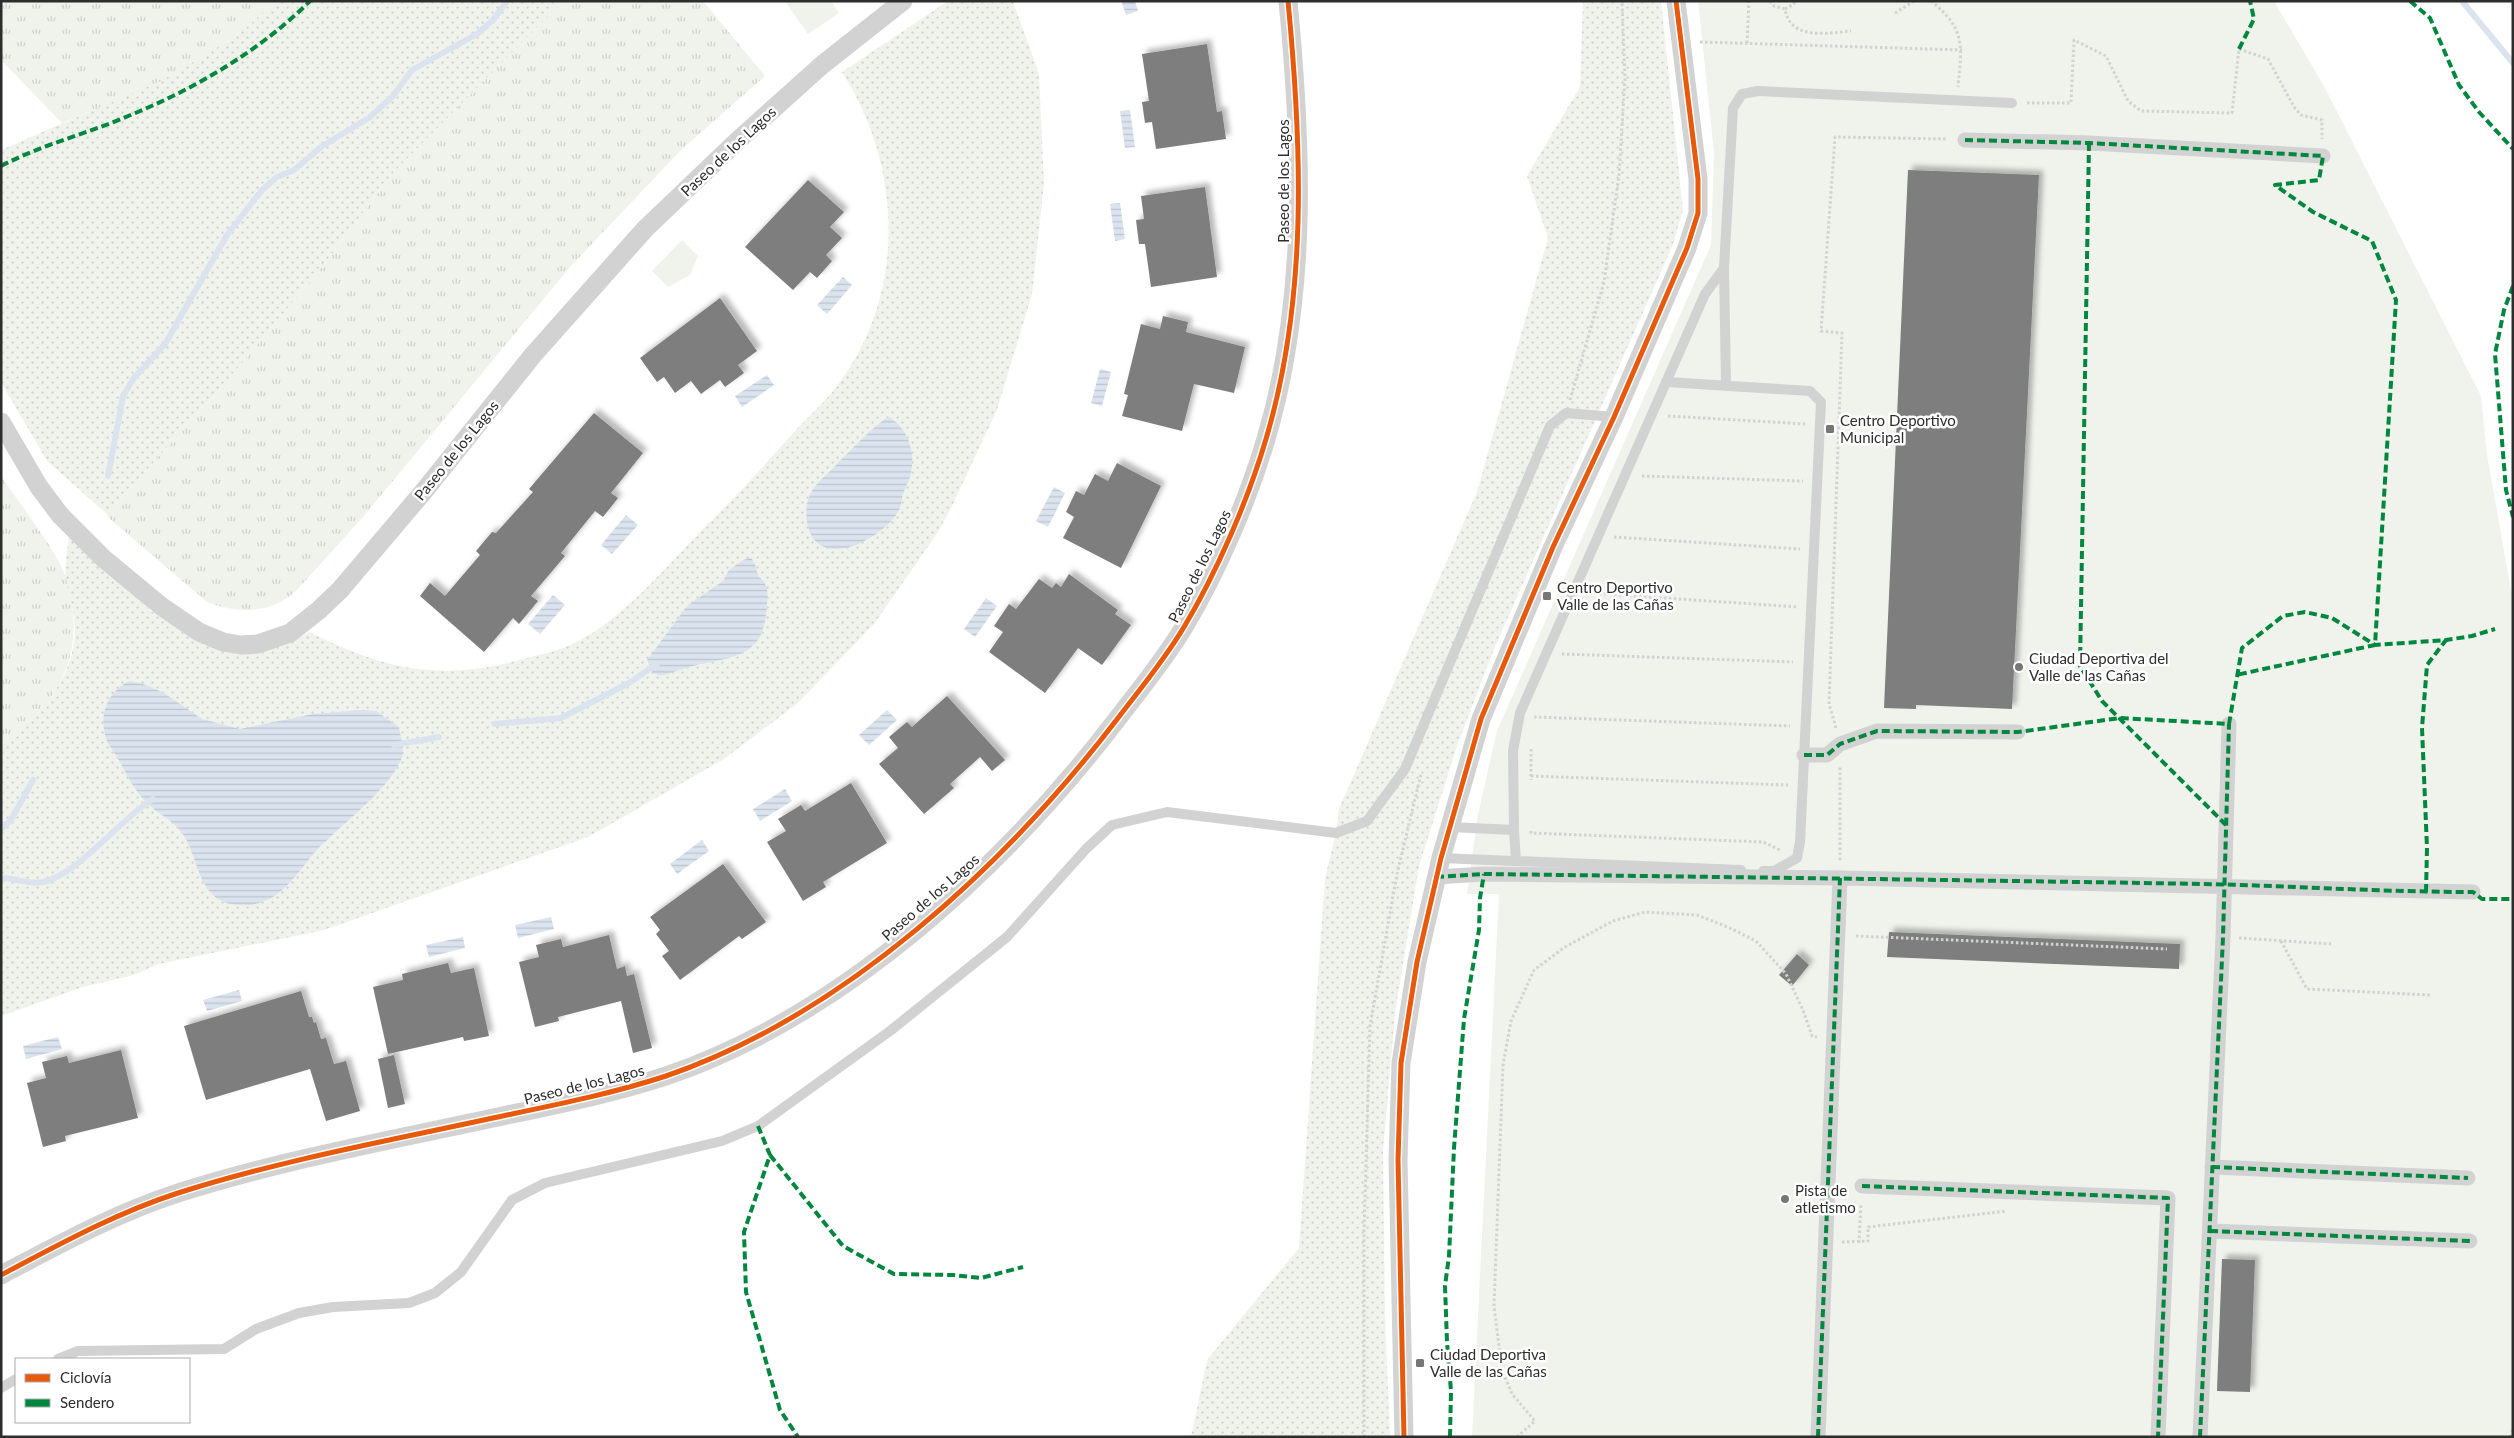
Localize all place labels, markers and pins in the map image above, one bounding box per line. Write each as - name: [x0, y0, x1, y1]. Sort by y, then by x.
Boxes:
- place label: Centro Deportivo Municipal: [1840, 411, 1956, 446]
- marker: Centro Deportivo Municipal: [1824, 423, 1836, 435]
- place label: Centro Deportivo Valle de las Cañas: [1557, 578, 1674, 613]
- marker: Centro Deportivo Valle de las Cañas: [1541, 590, 1553, 602]
- place label: Ciudad Deportiva del Valle de las Cañas: [2029, 649, 2169, 684]
- marker: Ciudad Deportiva del Valle de las Cañas: [2013, 661, 2025, 673]
- place label: Pista de atletismo: [1795, 1181, 1856, 1216]
- marker: Pista de atletismo: [1779, 1193, 1791, 1205]
- place label: Ciudad Deportiva Valle de las Cañas: [1430, 1345, 1547, 1380]
- marker: Ciudad Deportiva Valle de las Cañas: [1414, 1357, 1426, 1369]

